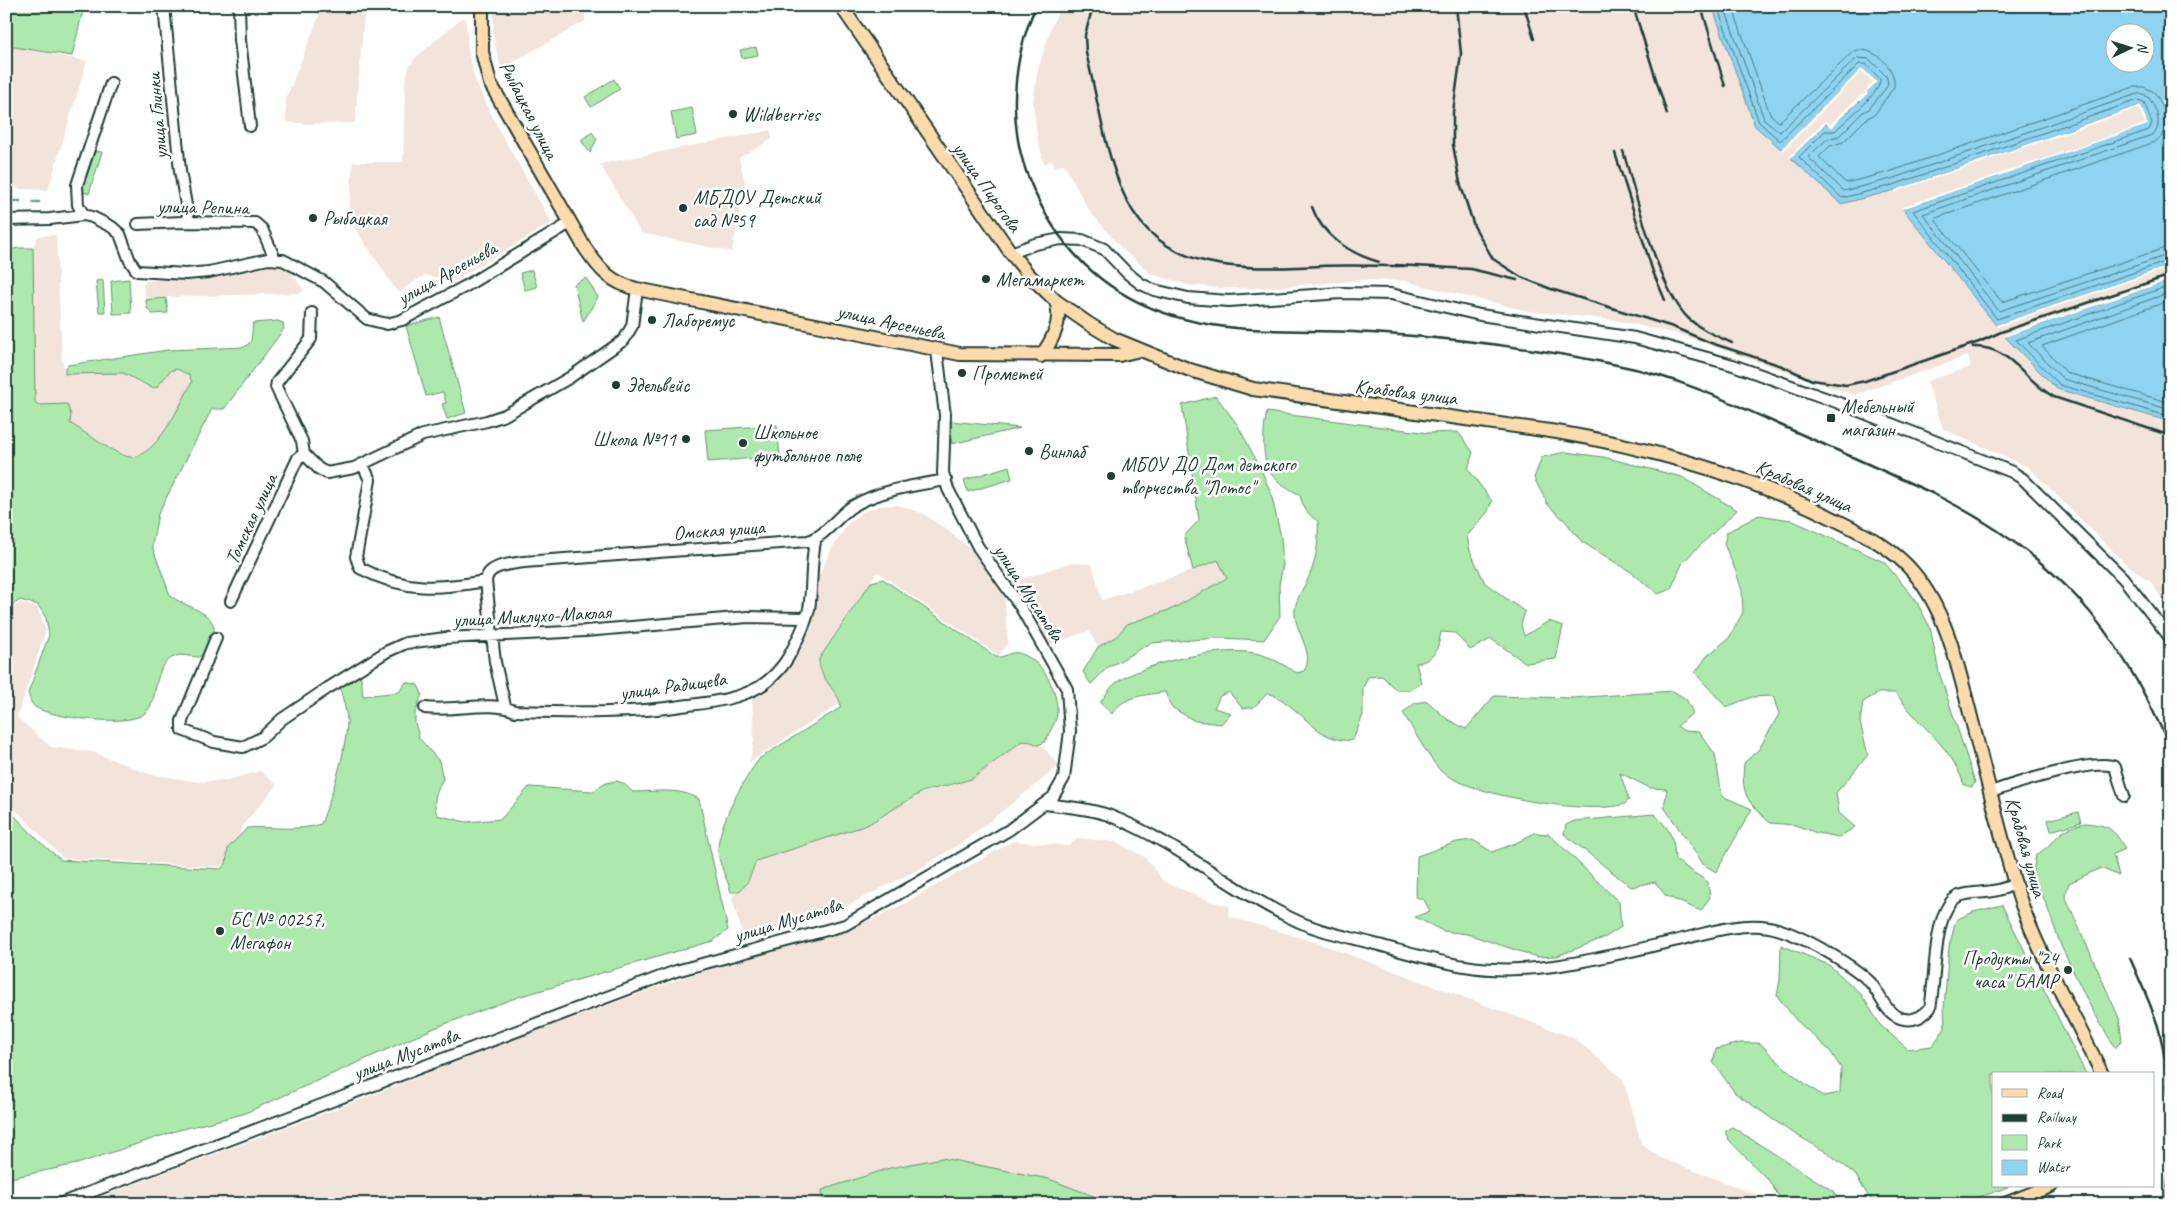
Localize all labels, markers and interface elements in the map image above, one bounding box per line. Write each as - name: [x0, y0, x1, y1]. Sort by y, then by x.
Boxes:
- north arrow: [2104, 22, 2154, 72]
- text: N: [2134, 42, 2151, 54]
- street label: Рыбацкая улица: [494, 57, 565, 165]
- street label: улица Глинки: [141, 71, 173, 161]
- place label: Wildberries: [743, 102, 822, 127]
- marker: Wildberries: [727, 108, 739, 120]
- street label: улица Пирогова: [946, 136, 1028, 238]
- place label: МБДОУ Детский сад №59: [693, 185, 823, 233]
- street label: улица Репина: [156, 194, 251, 220]
- marker: МБДОУ Детский сад №59: [677, 202, 689, 214]
- place label: Рыбацкая: [323, 206, 389, 231]
- marker: Рыбацкая: [307, 212, 319, 224]
- street label: улица Арсеньева: [392, 235, 502, 311]
- place label: Мегамаркет: [996, 267, 1086, 292]
- marker: Мегамаркет: [980, 273, 992, 285]
- street label: улица Арсеньева: [834, 298, 949, 346]
- place label: Лаборемус: [662, 308, 735, 333]
- marker: Лаборемус: [646, 314, 658, 326]
- place label: Прометей: [972, 361, 1045, 386]
- marker: Прометей: [956, 367, 968, 379]
- place label: Эдельвейс: [626, 373, 690, 398]
- street label: Крабовая улица: [1354, 373, 1460, 411]
- marker: Эдельвейс: [610, 379, 622, 391]
- place label: Мебельный магазин: [1841, 394, 1915, 442]
- marker: Мебельный магазин: [1825, 412, 1837, 424]
- place label: Школьное футбольное поле: [753, 420, 863, 468]
- place label: Школа №11: [593, 427, 677, 452]
- marker: Школа №11: [680, 433, 692, 445]
- marker: Школьное футбольное поле: [737, 437, 749, 449]
- place label: Винлаб: [1039, 439, 1089, 464]
- marker: Винлаб: [1023, 445, 1035, 457]
- place label: МБОУ ДО Дом детского творчества "Лотос": [1121, 452, 1297, 500]
- street label: Крабовая улица: [1752, 454, 1857, 519]
- street label: Томская улица: [219, 468, 284, 568]
- marker: МБОУ ДО Дом детского творчества "Лотос": [1105, 470, 1117, 482]
- street label: Омская улица: [673, 514, 767, 546]
- street label: улица Мусатова: [988, 539, 1071, 648]
- street label: улица Миклухо-Маклая: [452, 599, 614, 633]
- street label: улица Радищева: [617, 666, 729, 706]
- street label: Крабовая улица: [2000, 794, 2053, 901]
- street label: улица Мусатова: [730, 891, 846, 949]
- place label: БС № 00257, Мегафон: [230, 907, 325, 955]
- marker: БС № 00257, Мегафон: [214, 925, 226, 937]
- place label: Продукты "24 часа" БАМР: [1963, 946, 2061, 994]
- marker: Продукты "24 часа" БАМР: [2062, 964, 2074, 976]
- street label: улица Мусатова: [349, 1022, 464, 1086]
- legend: [1992, 1072, 2154, 1188]
- text: Road: [2037, 1084, 2064, 1103]
- text: Railway: [2037, 1108, 2078, 1127]
- text: Park: [2037, 1134, 2062, 1153]
- text: Water: [2037, 1158, 2071, 1177]

